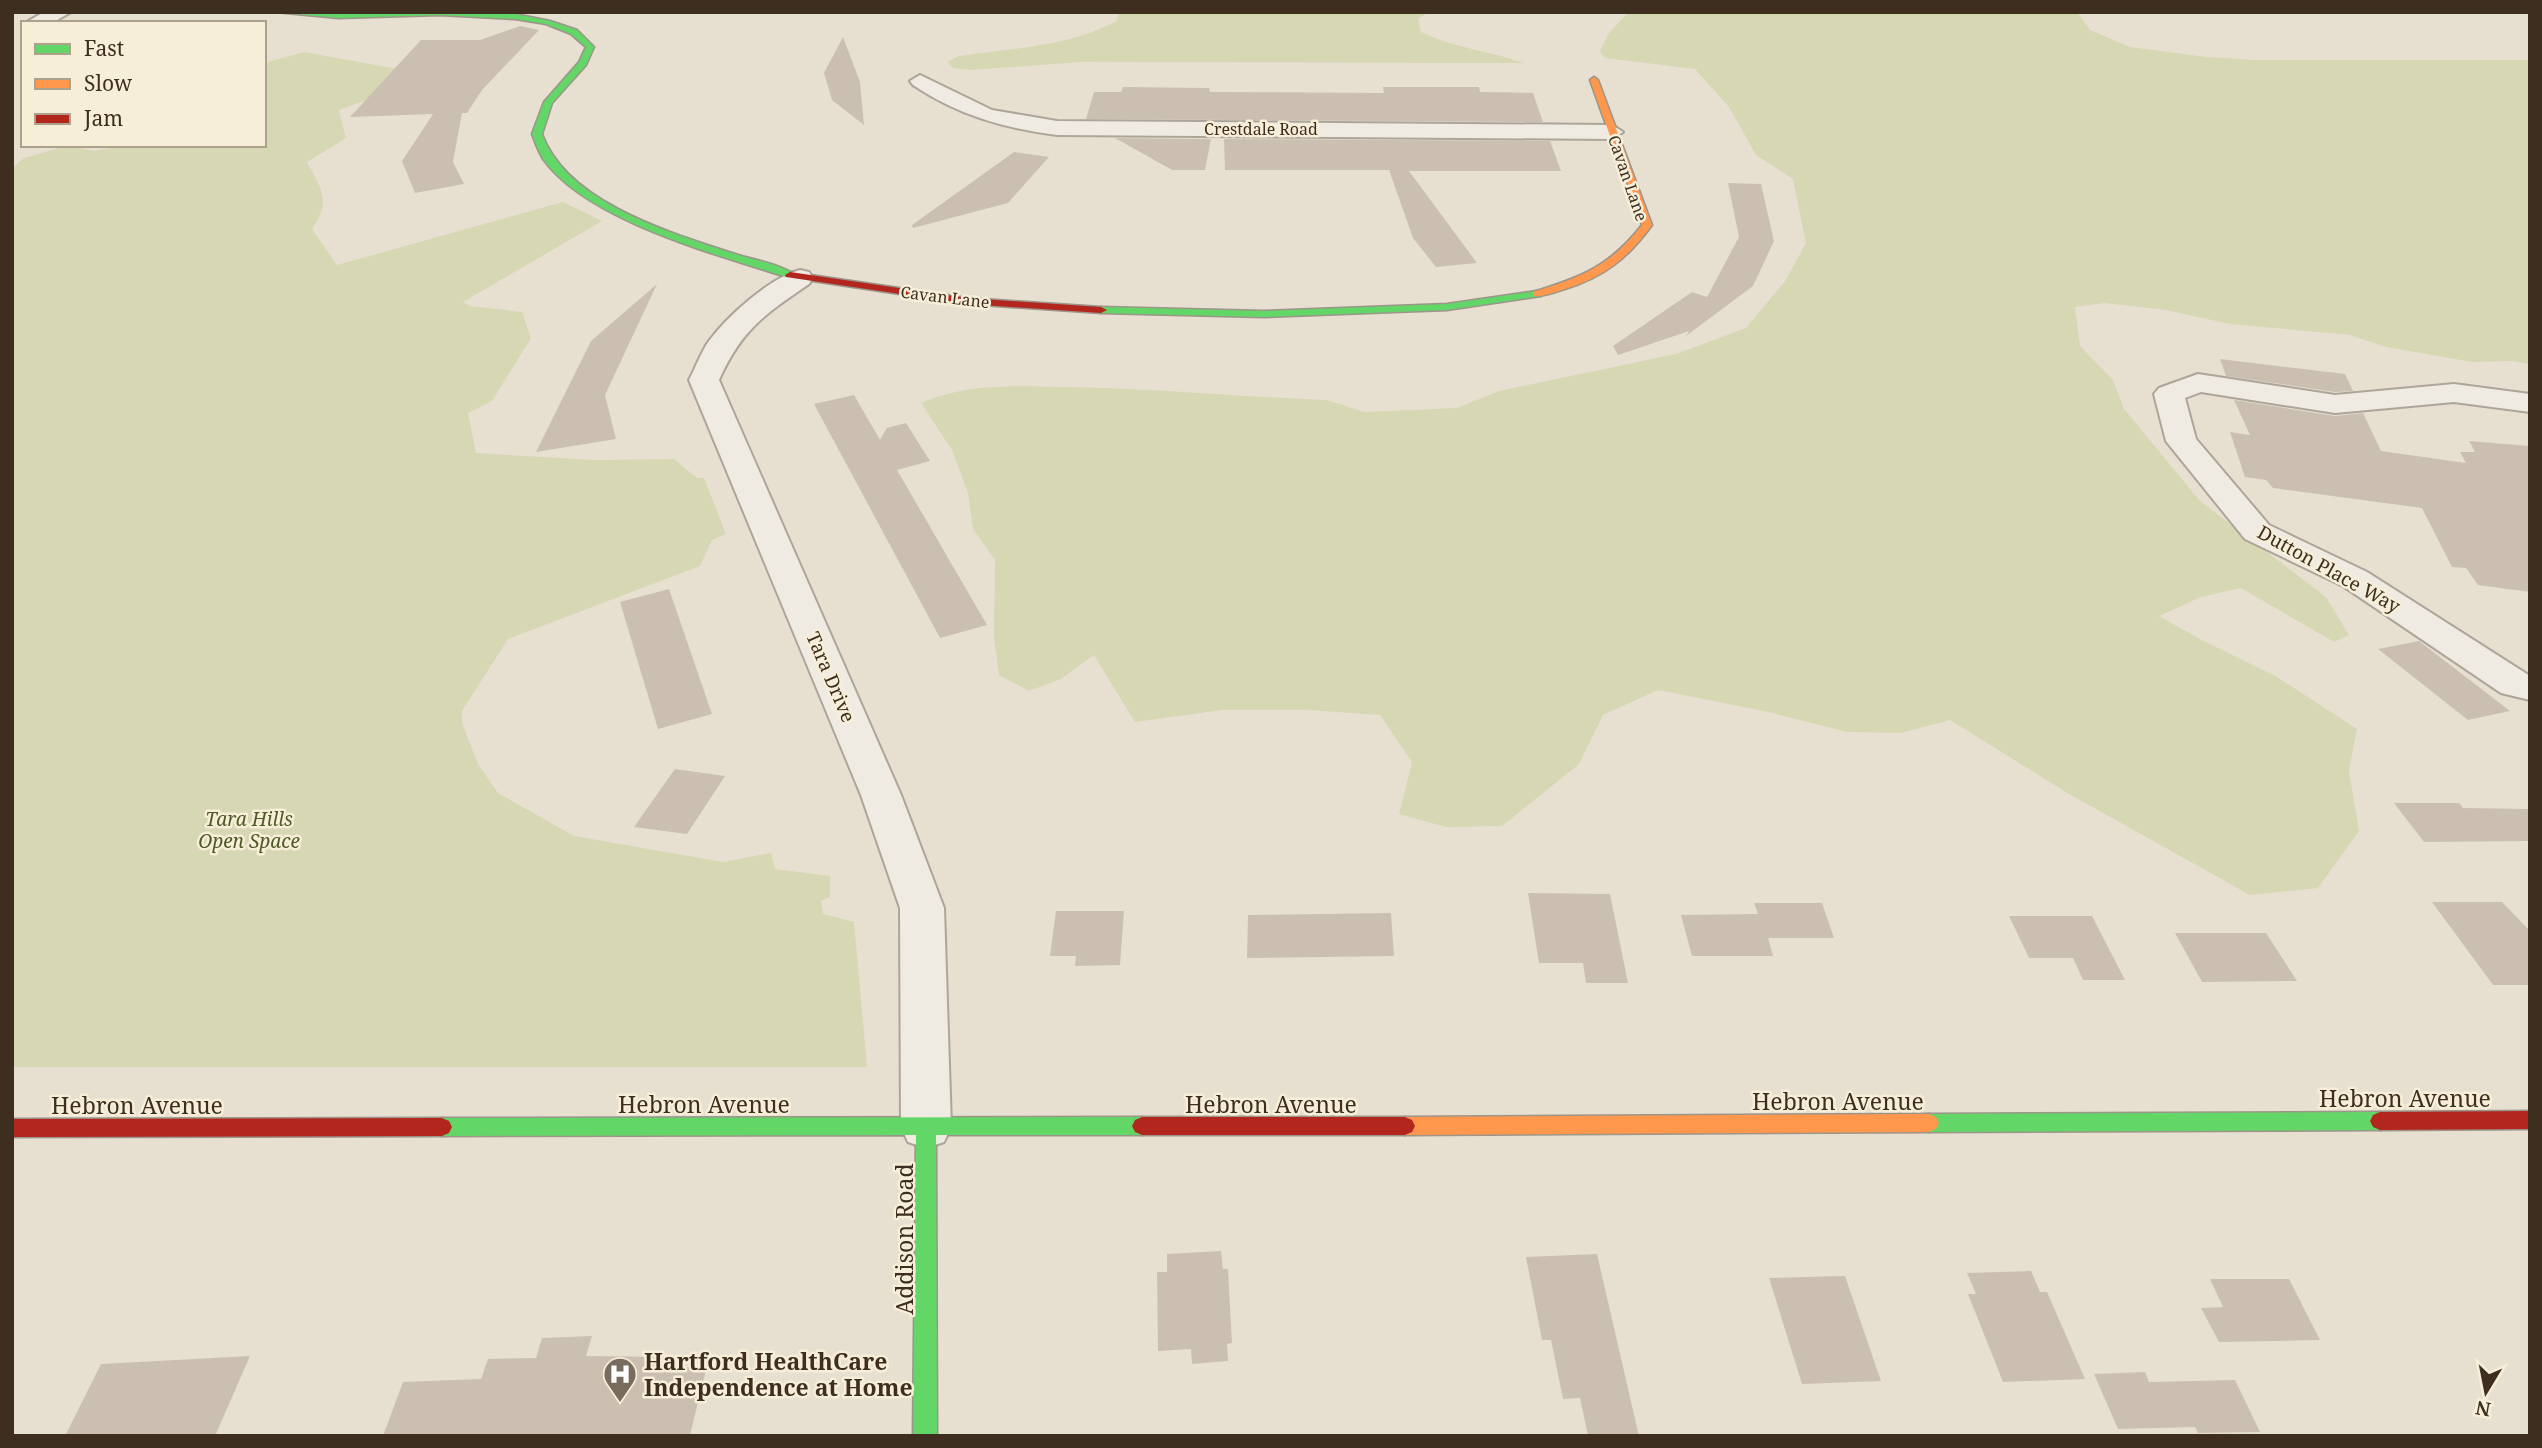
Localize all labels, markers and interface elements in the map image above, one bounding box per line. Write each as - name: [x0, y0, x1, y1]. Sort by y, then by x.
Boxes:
- legend: [21, 21, 266, 147]
- text: Fast: [84, 34, 124, 62]
- text: Slow: [84, 69, 133, 97]
- text: Jam: [83, 104, 123, 132]
- street label: Crestdale Road: [1204, 118, 1318, 140]
- street label: Cavan Lane: [1603, 132, 1653, 224]
- street label: Cavan Lane: [899, 281, 991, 313]
- street label: Dutton Place Way: [2253, 519, 2405, 619]
- street label: Tara Drive: [800, 628, 862, 726]
- park label: Tara Hills Open Space: [198, 806, 300, 854]
- street label: Hebron Avenue: [2319, 1082, 2491, 1114]
- street label: Hebron Avenue: [1752, 1085, 1924, 1117]
- street label: Hebron Avenue: [618, 1088, 790, 1120]
- street label: Hebron Avenue: [1185, 1088, 1357, 1120]
- street label: Hebron Avenue: [51, 1089, 223, 1121]
- street label: Addison Road: [888, 1163, 920, 1315]
- place label: Hartford HealthCare Independence at Home: [644, 1345, 913, 1403]
- hospital icon: Hartford HealthCare Independence at Home: [601, 1355, 639, 1404]
- north arrow: [2451, 1357, 2521, 1427]
- text: N: [2473, 1395, 2493, 1423]

